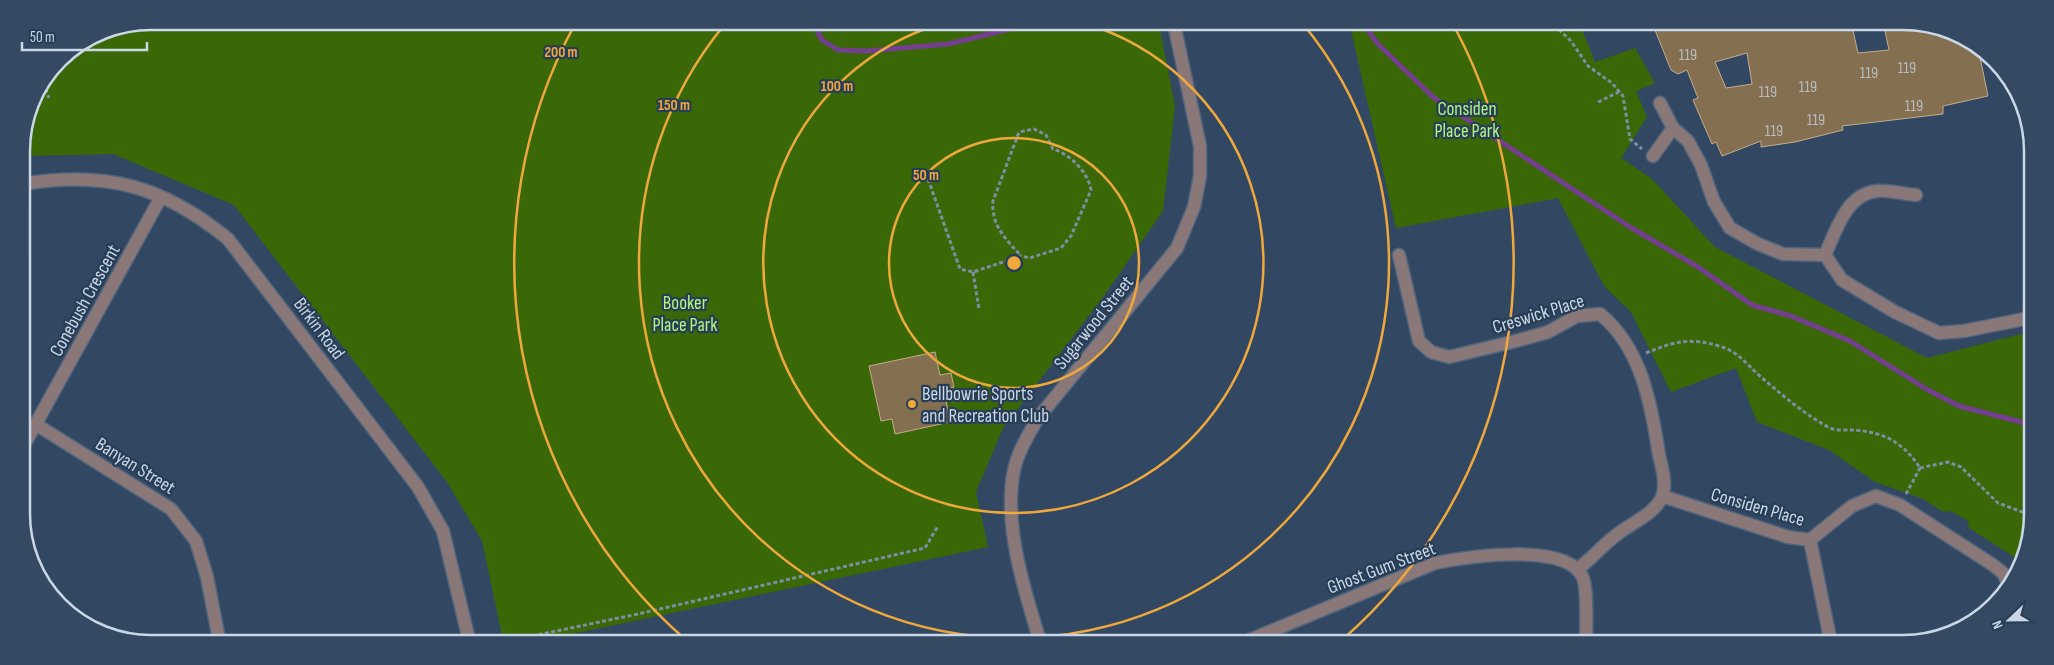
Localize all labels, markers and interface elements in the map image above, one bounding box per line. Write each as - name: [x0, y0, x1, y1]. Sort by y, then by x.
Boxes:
- scale bar: [22, 20, 148, 52]
- text: 50 m: [30, 28, 55, 47]
- text: 200 m: [544, 43, 578, 62]
- house number: 119: [1679, 46, 1697, 65]
- house number: 119: [1898, 59, 1916, 78]
- house number: 119: [1860, 64, 1878, 83]
- text: 100 m: [821, 77, 853, 96]
- house number: 119: [1799, 78, 1817, 97]
- house number: 119: [1759, 83, 1777, 102]
- text: 150 m: [658, 96, 690, 115]
- house number: 119: [1905, 97, 1923, 116]
- park label: Considen Place Park: [1435, 98, 1500, 143]
- house number: 119: [1807, 111, 1825, 130]
- house number: 119: [1765, 122, 1783, 141]
- text: 50 m: [913, 166, 939, 185]
- street label: Conebush Crescent: [45, 241, 126, 361]
- centre of rings: [1005, 254, 1023, 272]
- street label: Sugarwood Street: [1049, 271, 1139, 374]
- street label: Creswick Place: [1490, 290, 1587, 339]
- park label: Booker Place Park: [653, 292, 718, 337]
- street label: Birkin Road: [288, 294, 349, 364]
- place label: Bellbowrie Sports and Recreation Club: [922, 383, 1049, 428]
- marker: Bellbowrie Sports and Recreation Club: [906, 398, 918, 410]
- street label: Banyan Street: [91, 433, 179, 500]
- street label: Considen Place: [1708, 483, 1807, 532]
- street label: Ghost Gum Street: [1324, 537, 1439, 600]
- north arrow: [1984, 595, 2034, 645]
- text: N: [1988, 618, 2007, 631]

